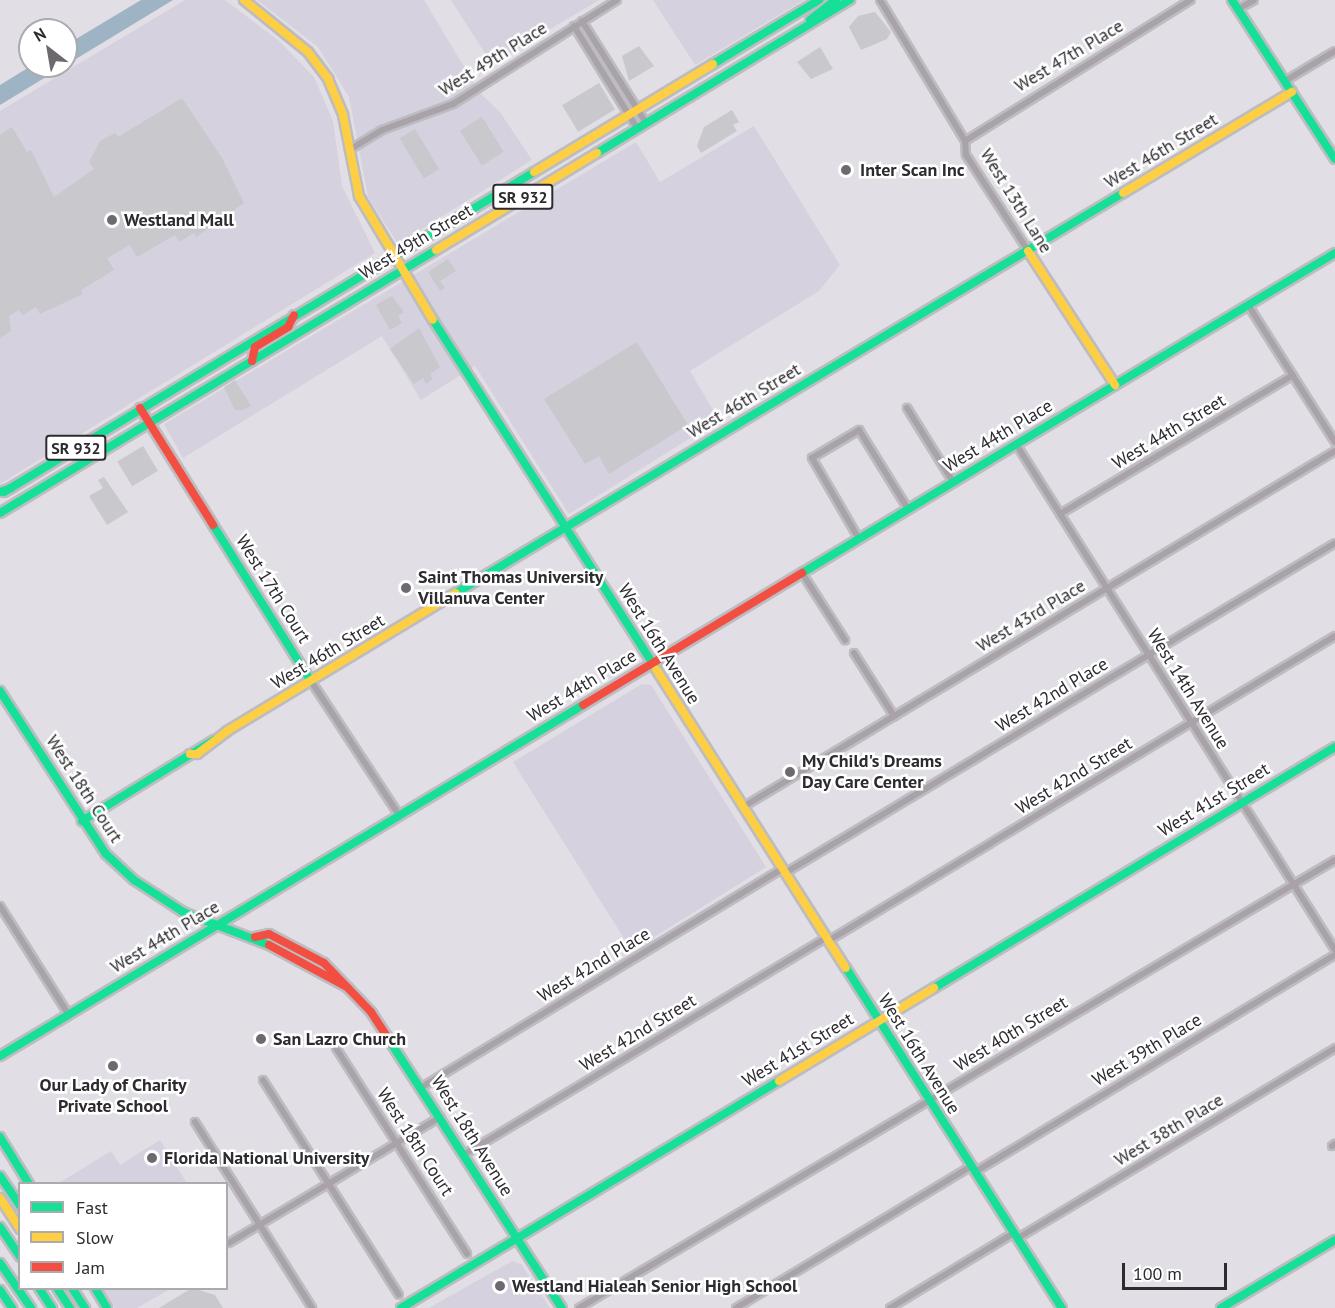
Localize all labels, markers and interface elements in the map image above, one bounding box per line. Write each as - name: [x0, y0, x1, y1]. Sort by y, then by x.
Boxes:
- street label: West 47th Place: [1011, 15, 1127, 97]
- street label: West 49th Place: [435, 17, 551, 101]
- north arrow: [18, 18, 78, 78]
- text: N: [30, 23, 49, 46]
- street label: West 46th Street: [1101, 109, 1221, 193]
- street label: West 13th Lane: [975, 145, 1057, 257]
- place label: Inter Scan Inc: [860, 159, 965, 181]
- marker: Inter Scan Inc: [837, 161, 855, 179]
- road number: SR 932: [492, 184, 554, 210]
- street label: West 49th Street: [356, 200, 476, 284]
- place label: Westland Mall: [124, 209, 234, 231]
- marker: Westland Mall: [105, 213, 119, 227]
- street label: West 46th Street: [684, 359, 804, 443]
- street label: West 44th Street: [1109, 390, 1229, 474]
- street label: West 44th Place: [940, 395, 1056, 477]
- road number: SR 932: [44, 435, 107, 461]
- street label: West 17th Court: [231, 531, 315, 647]
- place label: Saint Thomas University Villanuva Center: [418, 567, 604, 610]
- street label: West 43rd Place: [973, 575, 1089, 657]
- street label: West 16th Avenue: [613, 580, 705, 708]
- marker: Saint Thomas University Villanuva Center: [399, 581, 413, 595]
- street label: West 46th Street: [268, 610, 388, 694]
- street label: West 14th Avenue: [1142, 625, 1234, 753]
- street label: West 44th Place: [524, 645, 640, 727]
- street label: West 42nd Place: [992, 653, 1112, 737]
- street label: West 18th Court: [41, 731, 127, 847]
- street label: West 42nd Street: [1012, 733, 1136, 819]
- place label: My Child's Dreams Day Care Center: [802, 751, 943, 794]
- street label: West 41st Street: [1154, 758, 1274, 842]
- marker: My Child's Dreams Day Care Center: [783, 765, 797, 779]
- street label: West 44th Place: [107, 896, 223, 978]
- street label: West 42nd Place: [534, 923, 654, 1007]
- street label: West 42nd Street: [576, 990, 700, 1076]
- street label: West 16th Avenue: [873, 990, 965, 1118]
- street label: West 40th Street: [951, 992, 1071, 1076]
- street label: West 41st Street: [738, 1008, 858, 1092]
- street label: West 39th Place: [1089, 1009, 1205, 1091]
- place label: San Lazro Church: [273, 1028, 406, 1050]
- marker: San Lazro Church: [254, 1032, 268, 1046]
- marker: Our Lady of Charity Private School: [106, 1059, 120, 1073]
- street label: West 18th Avenue: [426, 1072, 518, 1200]
- place label: Our Lady of Charity Private School: [39, 1075, 187, 1118]
- street label: West 18th Court: [372, 1084, 458, 1200]
- street label: West 38th Place: [1111, 1089, 1227, 1171]
- place label: Florida National University: [164, 1147, 369, 1169]
- marker: Florida National University: [145, 1151, 159, 1165]
- legend: [18, 1182, 228, 1290]
- text: Fast: [76, 1196, 108, 1219]
- text: Slow: [76, 1226, 114, 1249]
- scale bar: [1125, 1251, 1230, 1289]
- text: Jam: [76, 1256, 105, 1279]
- text: 100 m: [1133, 1262, 1182, 1285]
- place label: Westland Hialeah Senior High School: [512, 1275, 797, 1297]
- marker: Westland Hialeah Senior High School: [493, 1279, 507, 1293]

